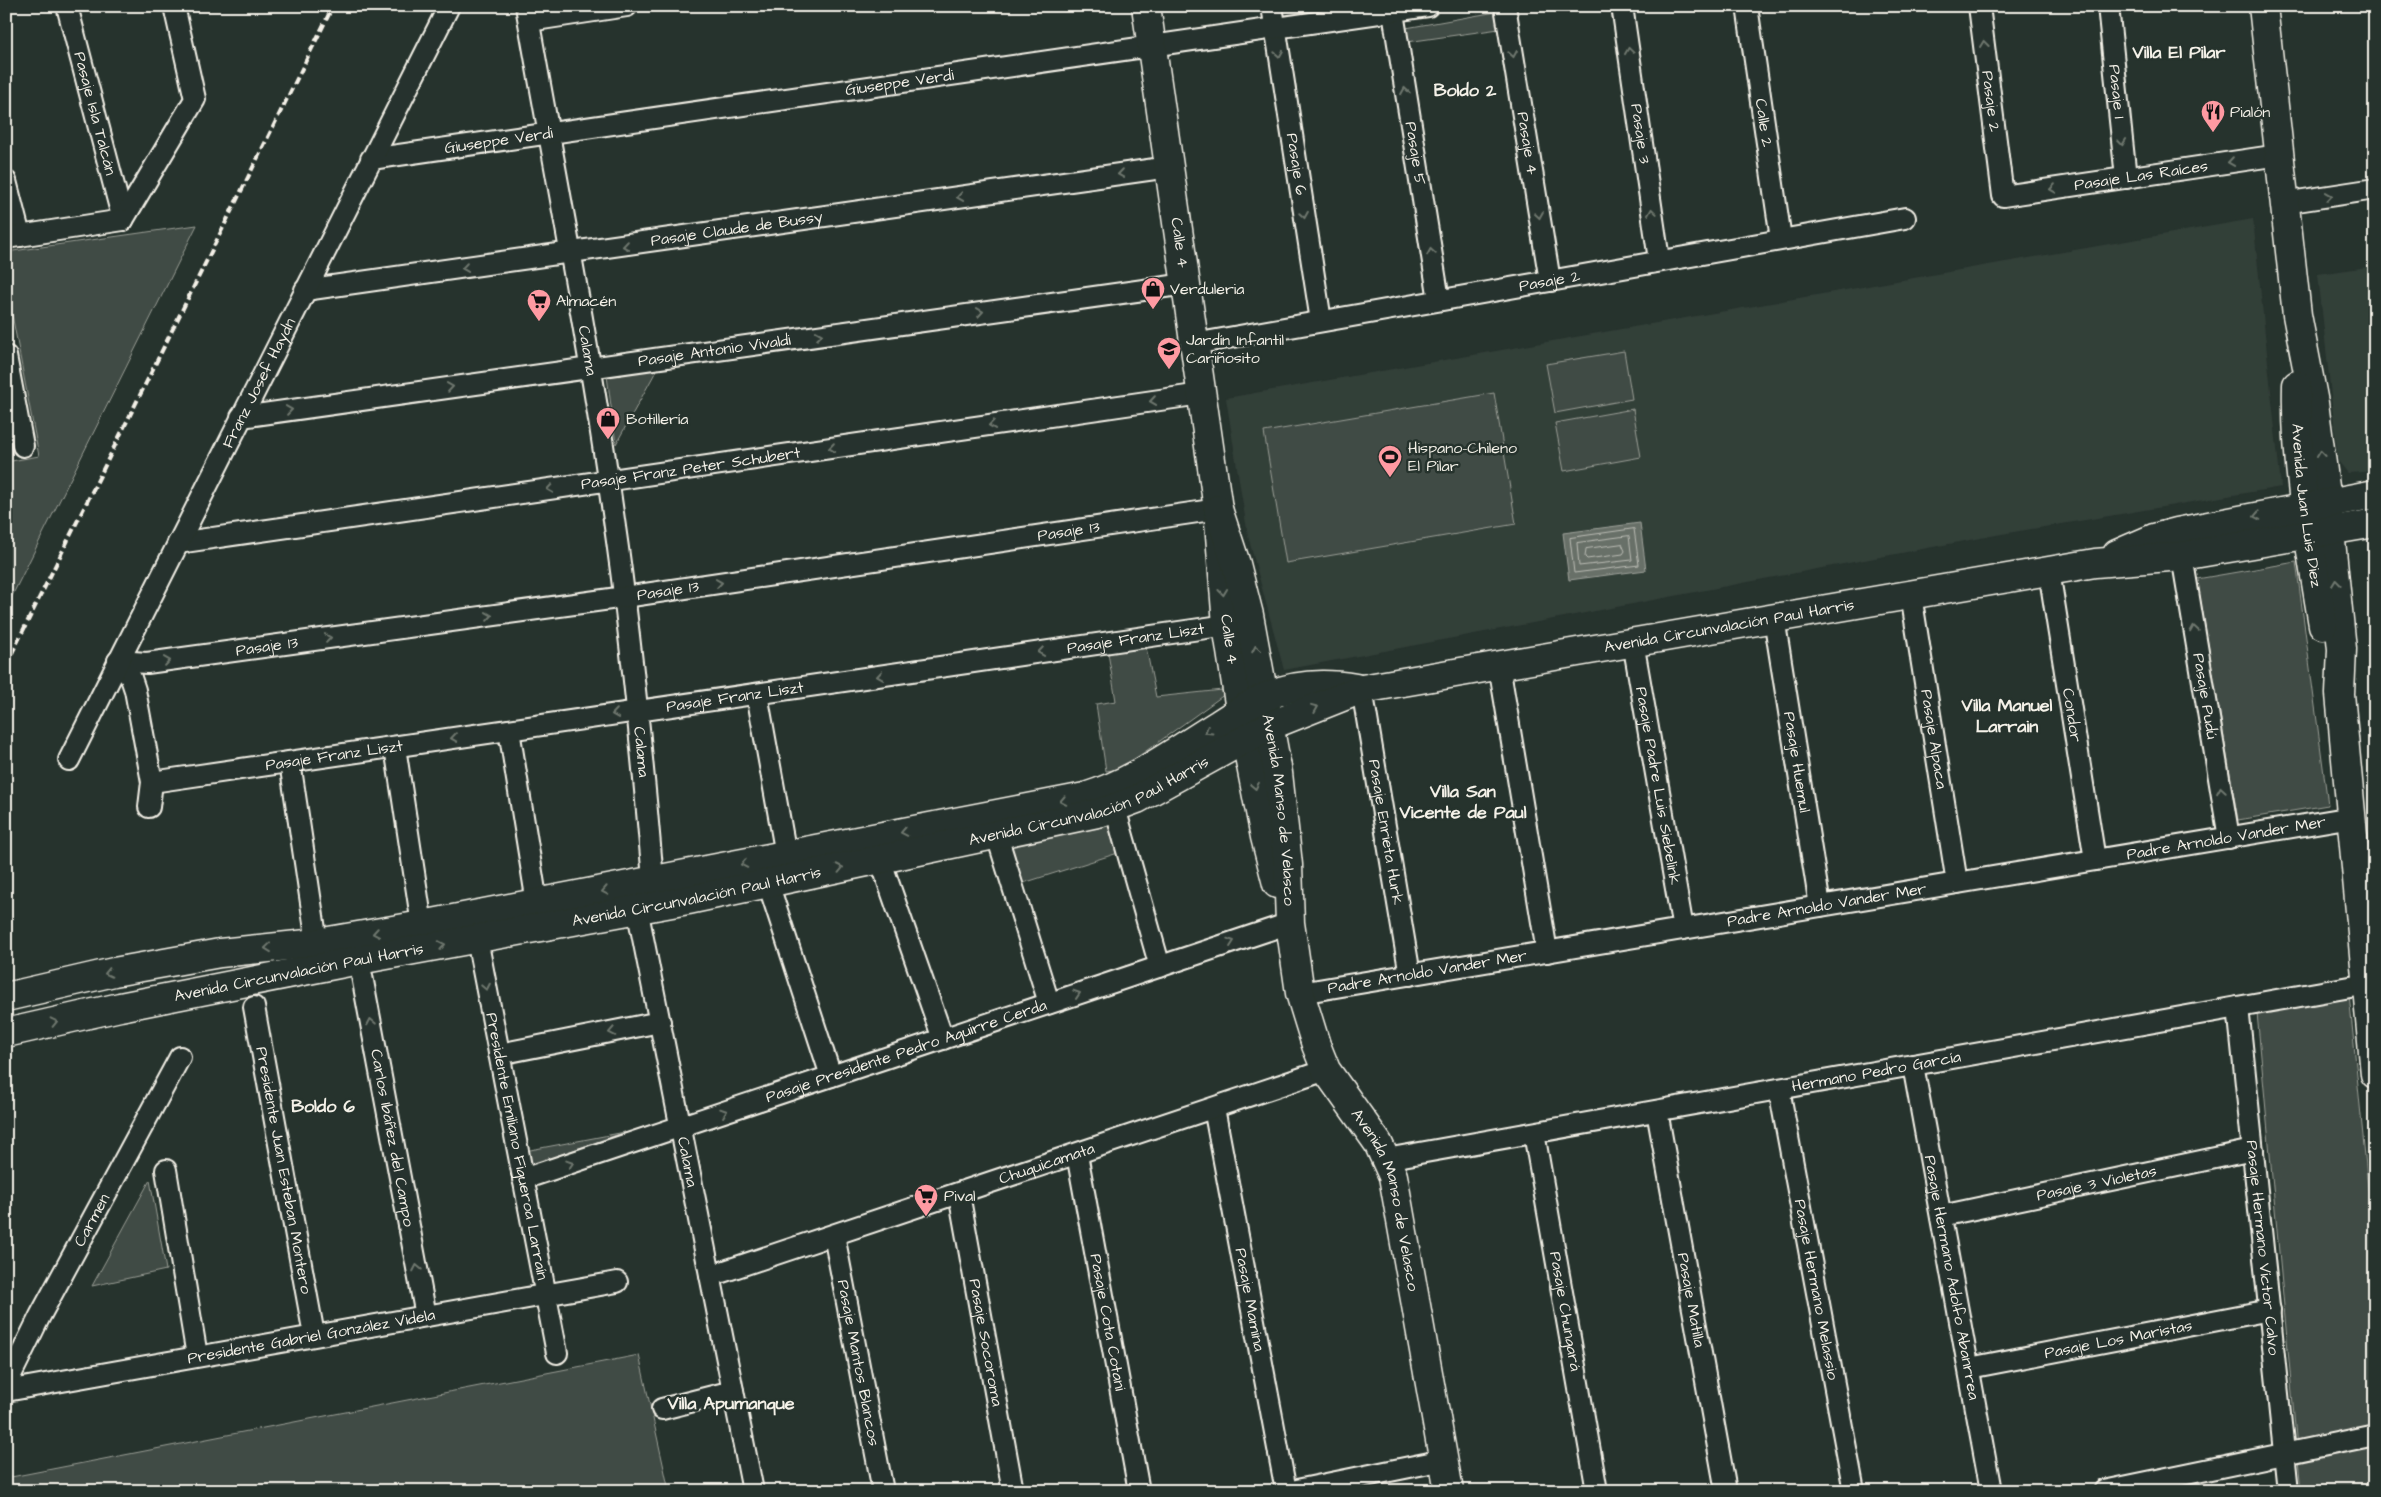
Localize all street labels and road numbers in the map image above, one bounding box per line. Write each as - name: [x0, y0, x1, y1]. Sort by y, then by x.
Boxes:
- street label: Pasaje Isla Talcán: [68, 49, 122, 178]
- street label: Pasaje 1: [2103, 63, 2131, 120]
- street label: Giuseppe Verdi: [844, 64, 956, 101]
- street label: Pasaje 2: [1976, 69, 2006, 133]
- street label: Calle 2: [1750, 97, 1778, 148]
- street label: Pasaje 3: [1625, 102, 1656, 165]
- street label: Pasaje 4: [1511, 110, 1543, 176]
- street label: Pasaje 5: [1400, 120, 1432, 187]
- street label: Giuseppe Verdi: [443, 122, 555, 159]
- street label: Pasaje 6: [1281, 132, 1312, 197]
- street label: Pasaje Las Raíces: [2073, 155, 2209, 196]
- street label: Pasaje Claude de Bussy: [649, 205, 824, 252]
- street label: Calle 4: [1165, 216, 1194, 269]
- street label: Pasaje 2: [1517, 265, 1582, 297]
- street label: Franz Josef Haydn: [217, 314, 301, 452]
- street label: Calama: [572, 324, 603, 377]
- street label: Pasaje Antonio Vivaldi: [637, 329, 793, 372]
- street label: Avenida Juan Luis Diez: [2286, 423, 2328, 589]
- street label: Pasaje Franz Peter Schubert: [579, 441, 802, 495]
- street label: Pasaje 13: [1036, 516, 1101, 547]
- street label: Pasaje 13: [635, 575, 701, 606]
- street label: Avenida Circunvalación Paul Harris: [1602, 594, 1856, 658]
- street label: Calle 4: [1215, 613, 1244, 666]
- street label: Pasaje Franz Liszt: [1065, 617, 1206, 659]
- street label: Pasaje 13: [234, 631, 299, 662]
- street label: Pasaje Pudú: [2187, 651, 2223, 741]
- street label: Pasaje Franz Liszt: [665, 676, 806, 718]
- street label: Pasaje Padre Luis Siebelink: [1630, 685, 1686, 887]
- street label: Condor: [2057, 687, 2087, 744]
- street label: Pasaje Alpaca: [1915, 688, 1953, 791]
- street label: Pasaje Huemul: [1778, 710, 1816, 814]
- street label: Avenida Manso de Velasco: [1256, 712, 1300, 906]
- street label: Calama: [628, 726, 655, 778]
- street label: Pasaje Franz Liszt: [264, 734, 405, 776]
- street label: Avenida Circunvalación Paul Harris: [967, 751, 1213, 851]
- street label: Pasaje Enrieta Hurk: [1363, 758, 1409, 907]
- street label: Padre Arnoldo Vander Mer: [2125, 811, 2328, 866]
- street label: Avenida Circunvalación Paul Harris: [570, 861, 823, 932]
- street label: Padre Arnoldo Vander Mer: [1725, 877, 1928, 932]
- street label: Avenida Circunvalación Paul Harris: [172, 937, 425, 1007]
- street label: Padre Arnoldo Vander Mer: [1326, 944, 1529, 999]
- street label: Pasaje Presidente Pedro Aguirre Cerda: [763, 994, 1050, 1108]
- street label: Presidente Emiliano Figueroa Larraín: [480, 1011, 554, 1282]
- street label: Presidente Juan Esteban Montero: [250, 1045, 317, 1296]
- street label: Hermano Pedro García: [1790, 1046, 1962, 1097]
- street label: Carlos Ibáñez del Campo: [365, 1047, 420, 1229]
- street label: Avenida Manso de Velasco: [1346, 1104, 1424, 1293]
- street label: Calama: [672, 1135, 703, 1189]
- street label: Chuquicamata: [996, 1137, 1097, 1190]
- street label: Pasaje Hermano Víctor Calvo: [2241, 1139, 2285, 1356]
- street label: Pasaje Hermano Adolfo Abanrrea: [1919, 1153, 1985, 1402]
- street label: Pasaje 3 Violetas: [2034, 1160, 2159, 1207]
- street label: Carmen: [69, 1190, 115, 1251]
- street label: Pasaje Hermano Melassio: [1789, 1197, 1844, 1382]
- street label: Pasaje Mamina: [1230, 1246, 1271, 1353]
- street label: Pasaje Chungará: [1544, 1250, 1587, 1373]
- street label: Pasaje Matilla: [1672, 1251, 1711, 1349]
- street label: Pasaje Cota Cotani: [1085, 1252, 1131, 1393]
- street label: Pasaje Socoroma: [964, 1277, 1008, 1408]
- street label: Pasaje Mantos Blancos: [832, 1278, 885, 1448]
- street label: Presidente Gabriel González Videla: [186, 1304, 437, 1369]
- street label: Pasaje Los Maristas: [2042, 1314, 2194, 1364]

